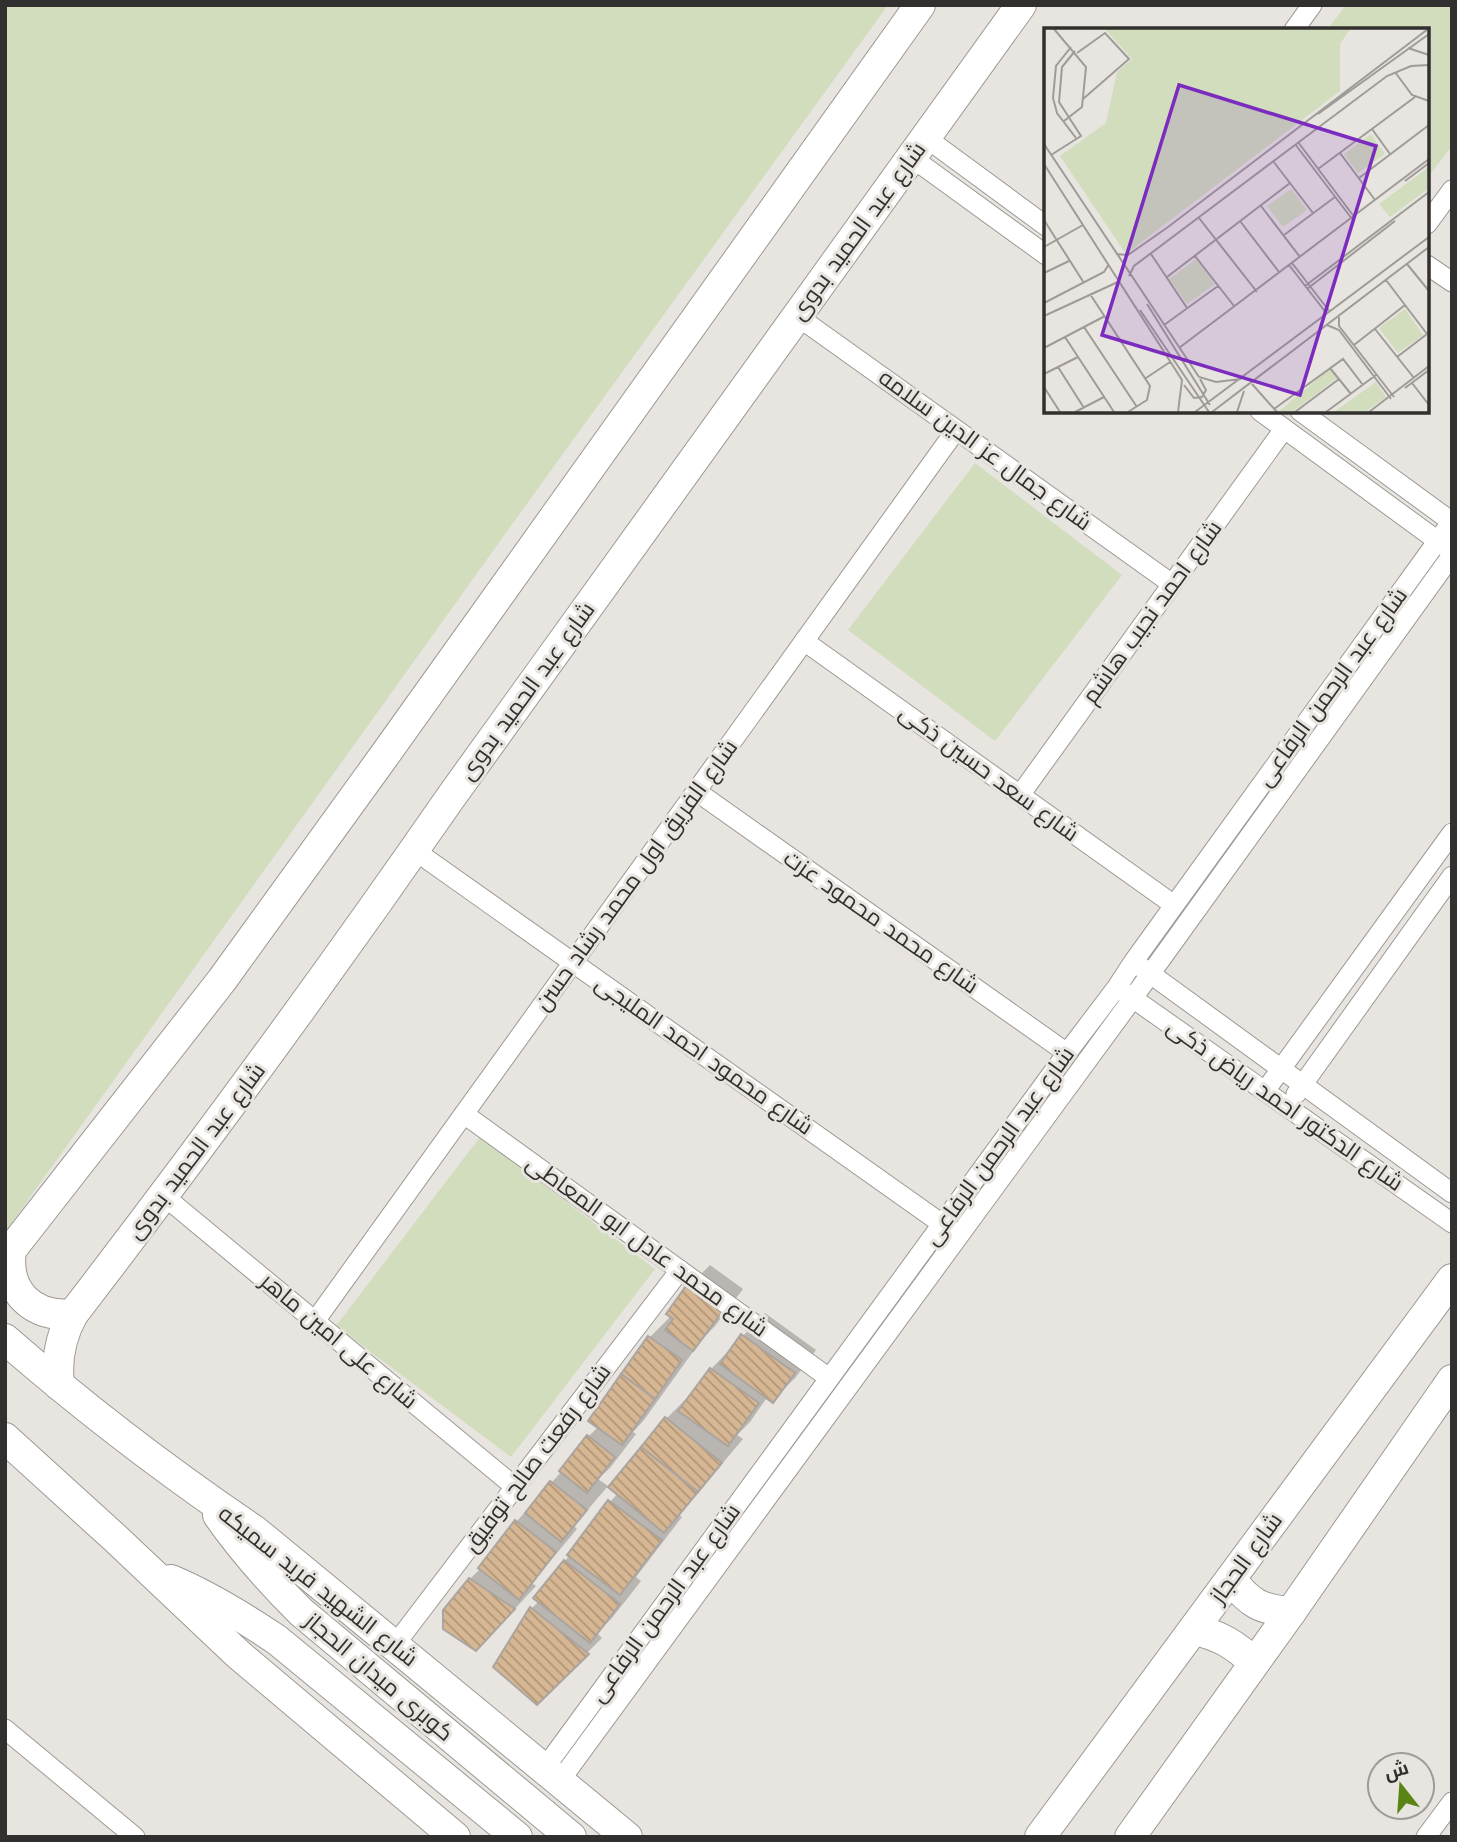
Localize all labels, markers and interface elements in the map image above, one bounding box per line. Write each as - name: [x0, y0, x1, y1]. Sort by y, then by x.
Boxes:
- inset map: [1044, 28, 1429, 413]
- street label: شارع عبد الحميد بدوى: [784, 137, 933, 326]
- street label: شارع جمال عز الدين سلامه: [872, 364, 1097, 538]
- street label: شارع احمد نجيب هاشم: [1077, 515, 1229, 710]
- street label: شارع عبد الرحمن الرفاعى: [1251, 583, 1415, 793]
- street label: شارع عبد الحميد بدوى: [453, 597, 602, 786]
- street label: شارع سعد حسين ذكى: [893, 699, 1084, 849]
- street label: شارع الفريق اول محمد رشاد حسن: [529, 734, 745, 1017]
- street label: شارع محمد محمود عزت: [777, 844, 984, 1001]
- street label: شارع محمود احمد المليجى: [589, 970, 818, 1142]
- street label: شارع الدكتور احمد رياض ذكى: [1161, 1013, 1408, 1199]
- street label: شارع عبد الرحمن الرفاعى: [918, 1042, 1082, 1252]
- street label: شارع عبد الحميد بدوى: [121, 1058, 273, 1246]
- street label: شارع محمد عادل ابو المعاطى: [520, 1149, 773, 1344]
- street label: شارع على امين ماهر: [252, 1266, 423, 1416]
- street label: شارع رفعت صالح توفيق: [457, 1359, 618, 1559]
- street label: شارع عبد الرحمن الرفاعى: [584, 1499, 748, 1709]
- street label: شارع الشهيد فريد سميكه: [212, 1500, 423, 1674]
- street label: شارع الحجاز: [1203, 1507, 1290, 1611]
- street label: كوبرى ميدان الحجاز: [298, 1606, 459, 1747]
- north arrow: [1366, 1751, 1436, 1821]
- text: ش: [1381, 1756, 1411, 1785]

